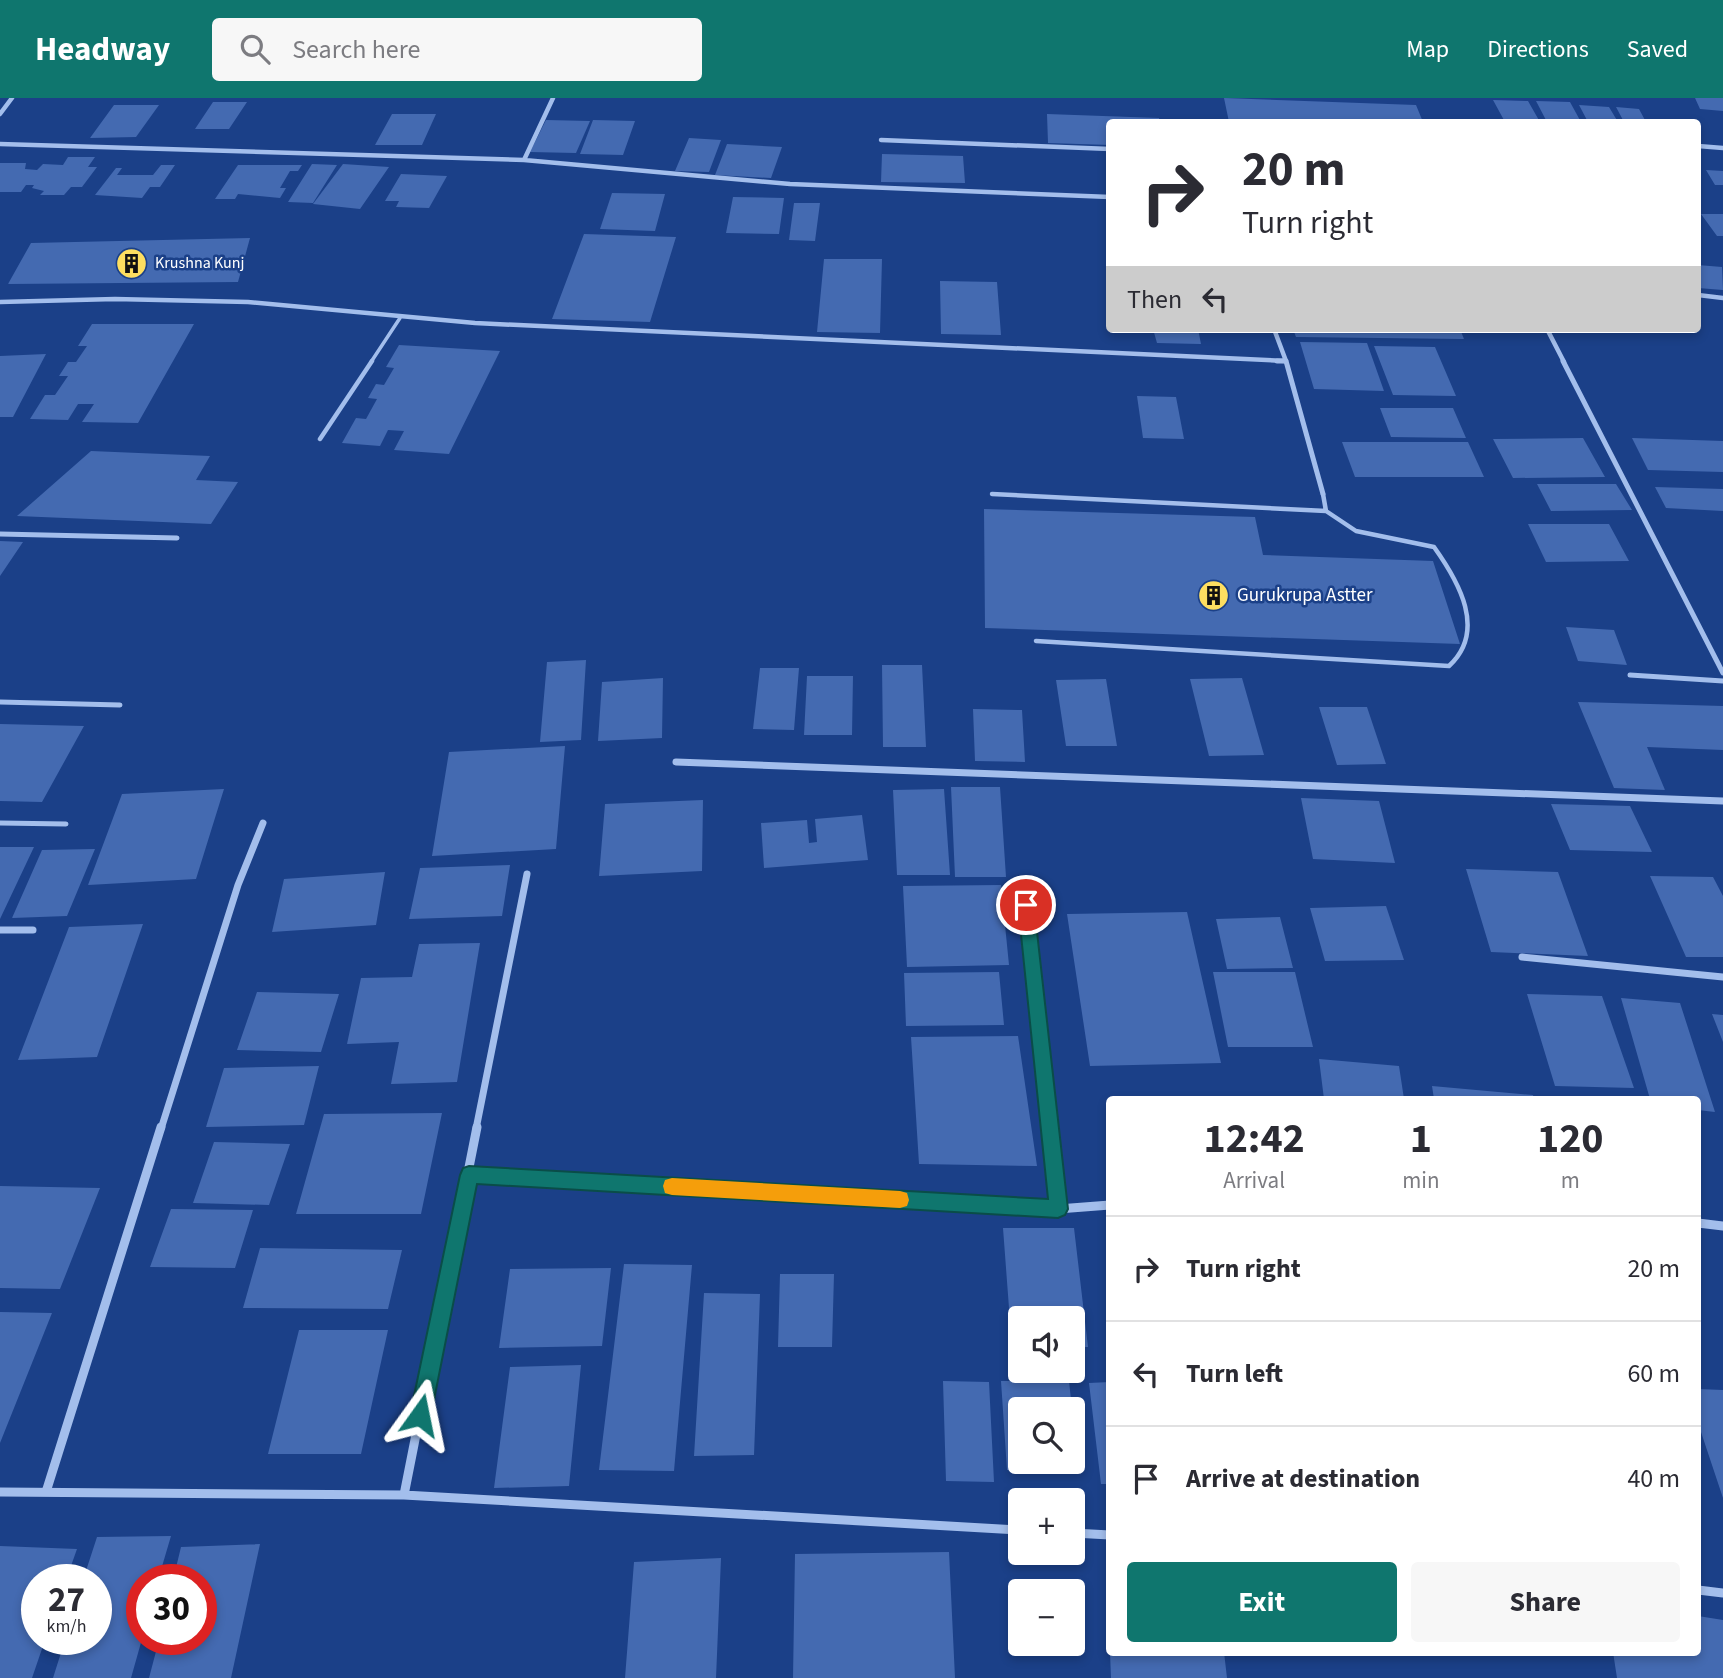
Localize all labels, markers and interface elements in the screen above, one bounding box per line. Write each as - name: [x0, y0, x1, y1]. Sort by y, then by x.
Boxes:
- search box: [212, 18, 702, 81]
- text: Headway: [35, 26, 170, 73]
- icon: search: [236, 30, 274, 68]
- text: Search here: [292, 31, 420, 68]
- text: Map: [1406, 32, 1449, 67]
- text: Directions: [1487, 32, 1589, 67]
- text: Saved: [1627, 32, 1688, 67]
- text: 20 m: [1242, 135, 1346, 205]
- icon: right: [1127, 147, 1218, 238]
- text: Turn right: [1242, 200, 1373, 246]
- building icon: Krushna Kunj: [115, 246, 149, 280]
- place label: Krushna Kunj: [155, 252, 244, 274]
- icon: left: [1196, 280, 1234, 318]
- text: Then: [1127, 281, 1182, 318]
- building icon: Gurukrupa Astter: [1197, 578, 1231, 612]
- place label: Gurukrupa Astter: [1237, 582, 1373, 609]
- pin: [996, 875, 1056, 935]
- icon: arrive: [1007, 886, 1045, 924]
- text: 12:42: [1203, 1109, 1305, 1169]
- text: 1: [1410, 1109, 1432, 1169]
- text: 120: [1537, 1109, 1604, 1169]
- text: Arrival: [1223, 1164, 1285, 1197]
- text: min: [1402, 1164, 1440, 1197]
- text: m: [1561, 1164, 1580, 1197]
- icon: right: [1127, 1250, 1165, 1288]
- text: Turn right: [1186, 1250, 1301, 1287]
- text: 20 m: [1627, 1250, 1680, 1287]
- map controls: [1008, 1306, 1085, 1656]
- button: sound: [1008, 1306, 1085, 1383]
- icon: left: [1127, 1355, 1165, 1393]
- text: Turn left: [1186, 1355, 1283, 1392]
- text: 60 m: [1627, 1355, 1680, 1392]
- position arrow: [383, 1378, 457, 1452]
- button: search: [1008, 1397, 1085, 1474]
- icon: arrive: [1127, 1460, 1165, 1498]
- text: Arrive at destination: [1186, 1460, 1420, 1497]
- text: 40 m: [1627, 1460, 1680, 1497]
- button: +: [1008, 1488, 1085, 1565]
- button: Exit: [1127, 1562, 1397, 1642]
- button: Share: [1411, 1562, 1680, 1642]
- speed limit sign: 30: [126, 1564, 217, 1655]
- text: 27: [48, 1575, 85, 1625]
- button: −: [1008, 1579, 1085, 1656]
- text: km/h: [47, 1614, 86, 1639]

